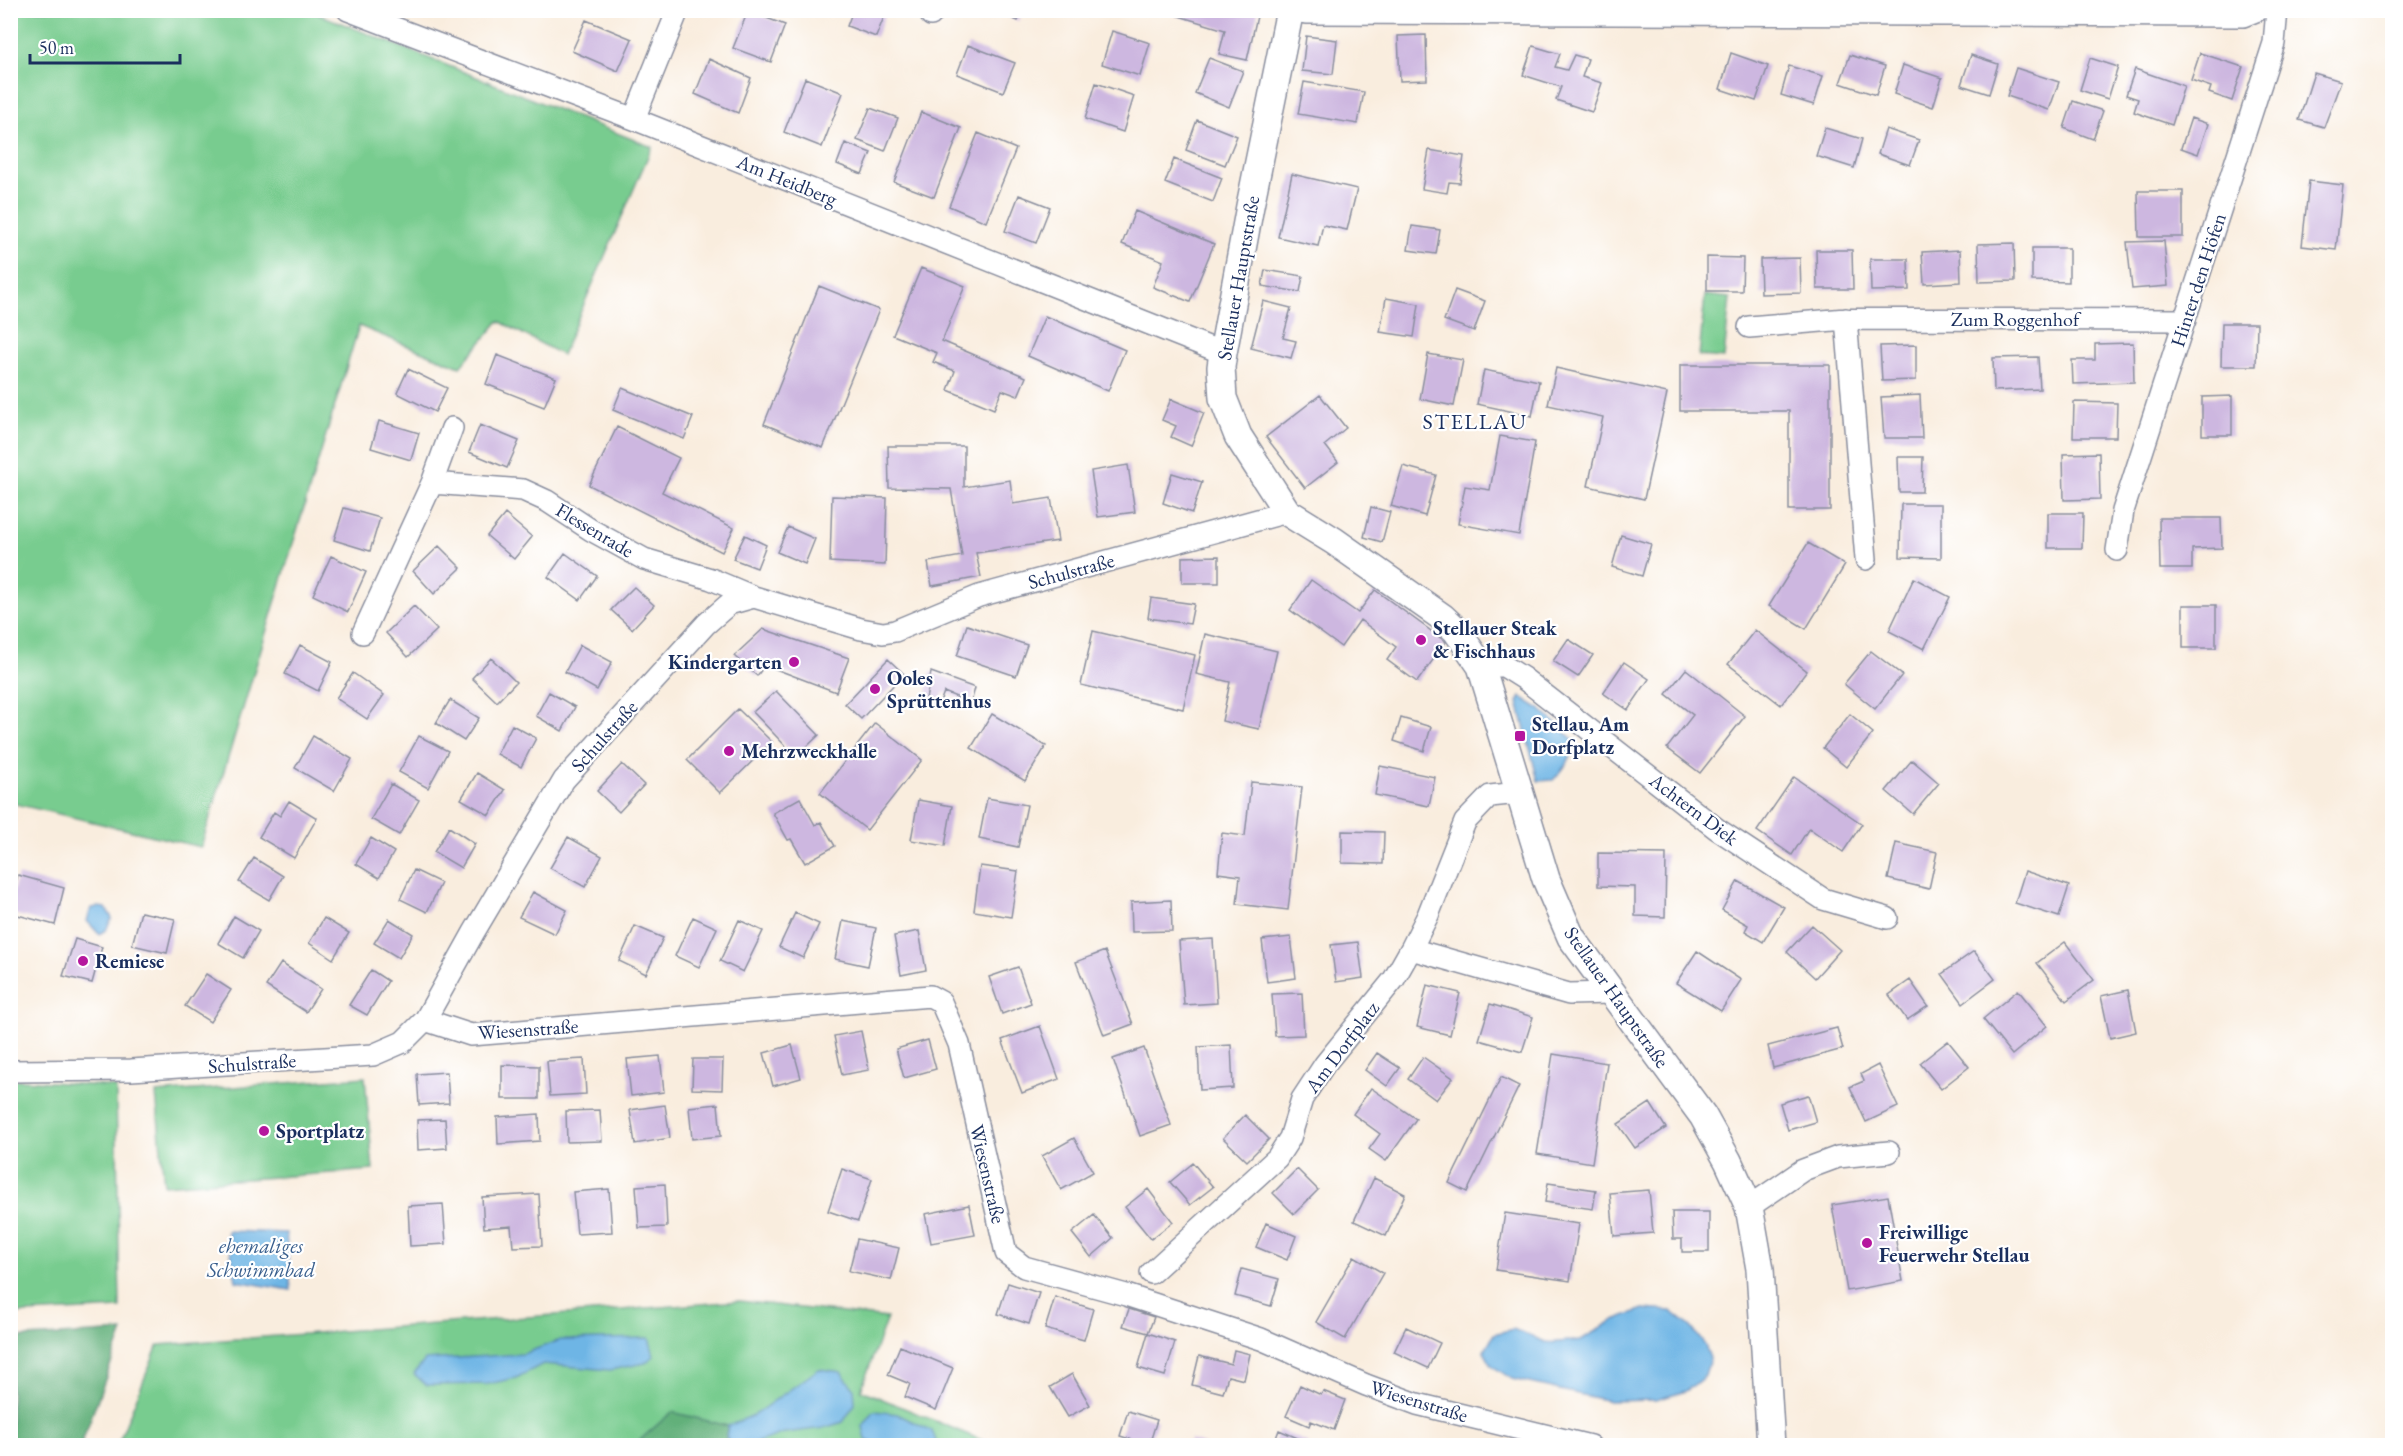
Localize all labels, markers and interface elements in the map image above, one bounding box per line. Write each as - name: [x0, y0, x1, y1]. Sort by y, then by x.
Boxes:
- scale bar: [30, 27, 180, 65]
- text: 50 m: [39, 36, 74, 59]
- street label: Am Heidberg: [732, 148, 841, 212]
- street label: Stellauer Hauptstraße: [1211, 193, 1265, 362]
- street label: Hinter den Höfen: [2164, 209, 2232, 350]
- street label: Zum Roggenhof: [1951, 306, 2082, 332]
- district label: STELLAU: [1422, 407, 1528, 436]
- street label: Flessenrade: [551, 497, 639, 564]
- street label: Schulstraße: [1025, 547, 1117, 595]
- place label: Stellauer Steak & Fischhaus: [1433, 615, 1558, 664]
- marker: Stellauer Steak & Fischhaus: [1414, 633, 1428, 647]
- place label: Kindergarten: [668, 649, 782, 675]
- marker: Kindergarten: [787, 655, 801, 669]
- place label: Ooles Sprüttenhus: [887, 665, 991, 714]
- marker: Ooles Sprüttenhus: [868, 682, 882, 696]
- street label: Schulstraße: [565, 694, 643, 778]
- place label: Stellau, Am Dorfplatz: [1532, 711, 1629, 760]
- marker: Stellau, Am Dorfplatz: [1513, 729, 1527, 743]
- place label: Mehrzweckhalle: [741, 738, 877, 764]
- marker: Mehrzweckhalle: [722, 744, 736, 758]
- street label: Achtern Diek: [1644, 766, 1744, 851]
- street label: Stellauer Hauptstraße: [1559, 921, 1676, 1073]
- place label: Remiese: [95, 948, 164, 974]
- marker: Remiese: [76, 954, 90, 968]
- street label: Am Dorfplatz: [1298, 996, 1385, 1099]
- street label: Wiesenstraße: [477, 1013, 579, 1045]
- street label: Schulstraße: [207, 1047, 297, 1079]
- place label: Sportplatz: [276, 1118, 364, 1144]
- street label: Wiesenstraße: [964, 1122, 1012, 1226]
- marker: Sportplatz: [257, 1124, 271, 1138]
- place label: Freiwillige Feuerwehr Stellau: [1879, 1219, 2029, 1268]
- water label: ehemaliges Schwimmbad: [206, 1232, 315, 1283]
- marker: Freiwillige Feuerwehr Stellau: [1860, 1236, 1874, 1250]
- street label: Wiesenstraße: [1367, 1374, 1471, 1428]

